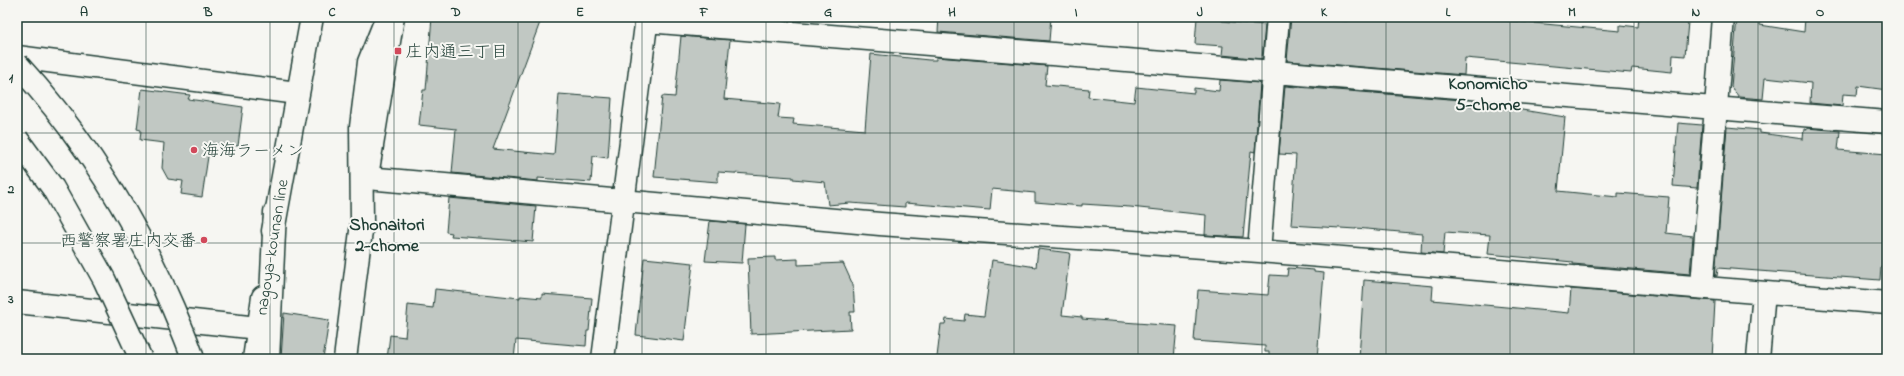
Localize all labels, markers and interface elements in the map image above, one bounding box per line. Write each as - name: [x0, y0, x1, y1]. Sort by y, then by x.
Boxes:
- text: A: [80, 3, 88, 22]
- text: B: [203, 3, 213, 22]
- text: C: [328, 3, 336, 22]
- text: D: [450, 3, 461, 22]
- text: E: [576, 3, 584, 22]
- text: F: [699, 3, 709, 22]
- text: G: [824, 3, 832, 22]
- text: H: [948, 3, 956, 22]
- text: I: [1074, 3, 1078, 22]
- text: J: [1197, 3, 1203, 22]
- text: K: [1321, 3, 1328, 22]
- text: L: [1446, 3, 1452, 22]
- text: M: [1568, 3, 1576, 22]
- text: N: [1692, 3, 1701, 22]
- text: O: [1816, 3, 1825, 22]
- place label: 庄内通三丁目: [406, 40, 508, 65]
- marker: 庄内通三丁目: [393, 46, 403, 56]
- text: 1: [9, 69, 14, 88]
- district label: Konomicho 5-chome: [1448, 72, 1528, 119]
- place label: 海海ラーメン: [202, 139, 304, 164]
- marker: 海海ラーメン: [189, 145, 199, 155]
- street label: nagoya-kounan line: [249, 177, 298, 317]
- text: 2: [7, 180, 15, 199]
- district label: Shonaitori 2-chome: [349, 213, 425, 260]
- place label: 西警察署庄内交番: [60, 229, 196, 254]
- marker: 西警察署庄内交番: [199, 235, 209, 245]
- text: 3: [7, 290, 14, 309]

